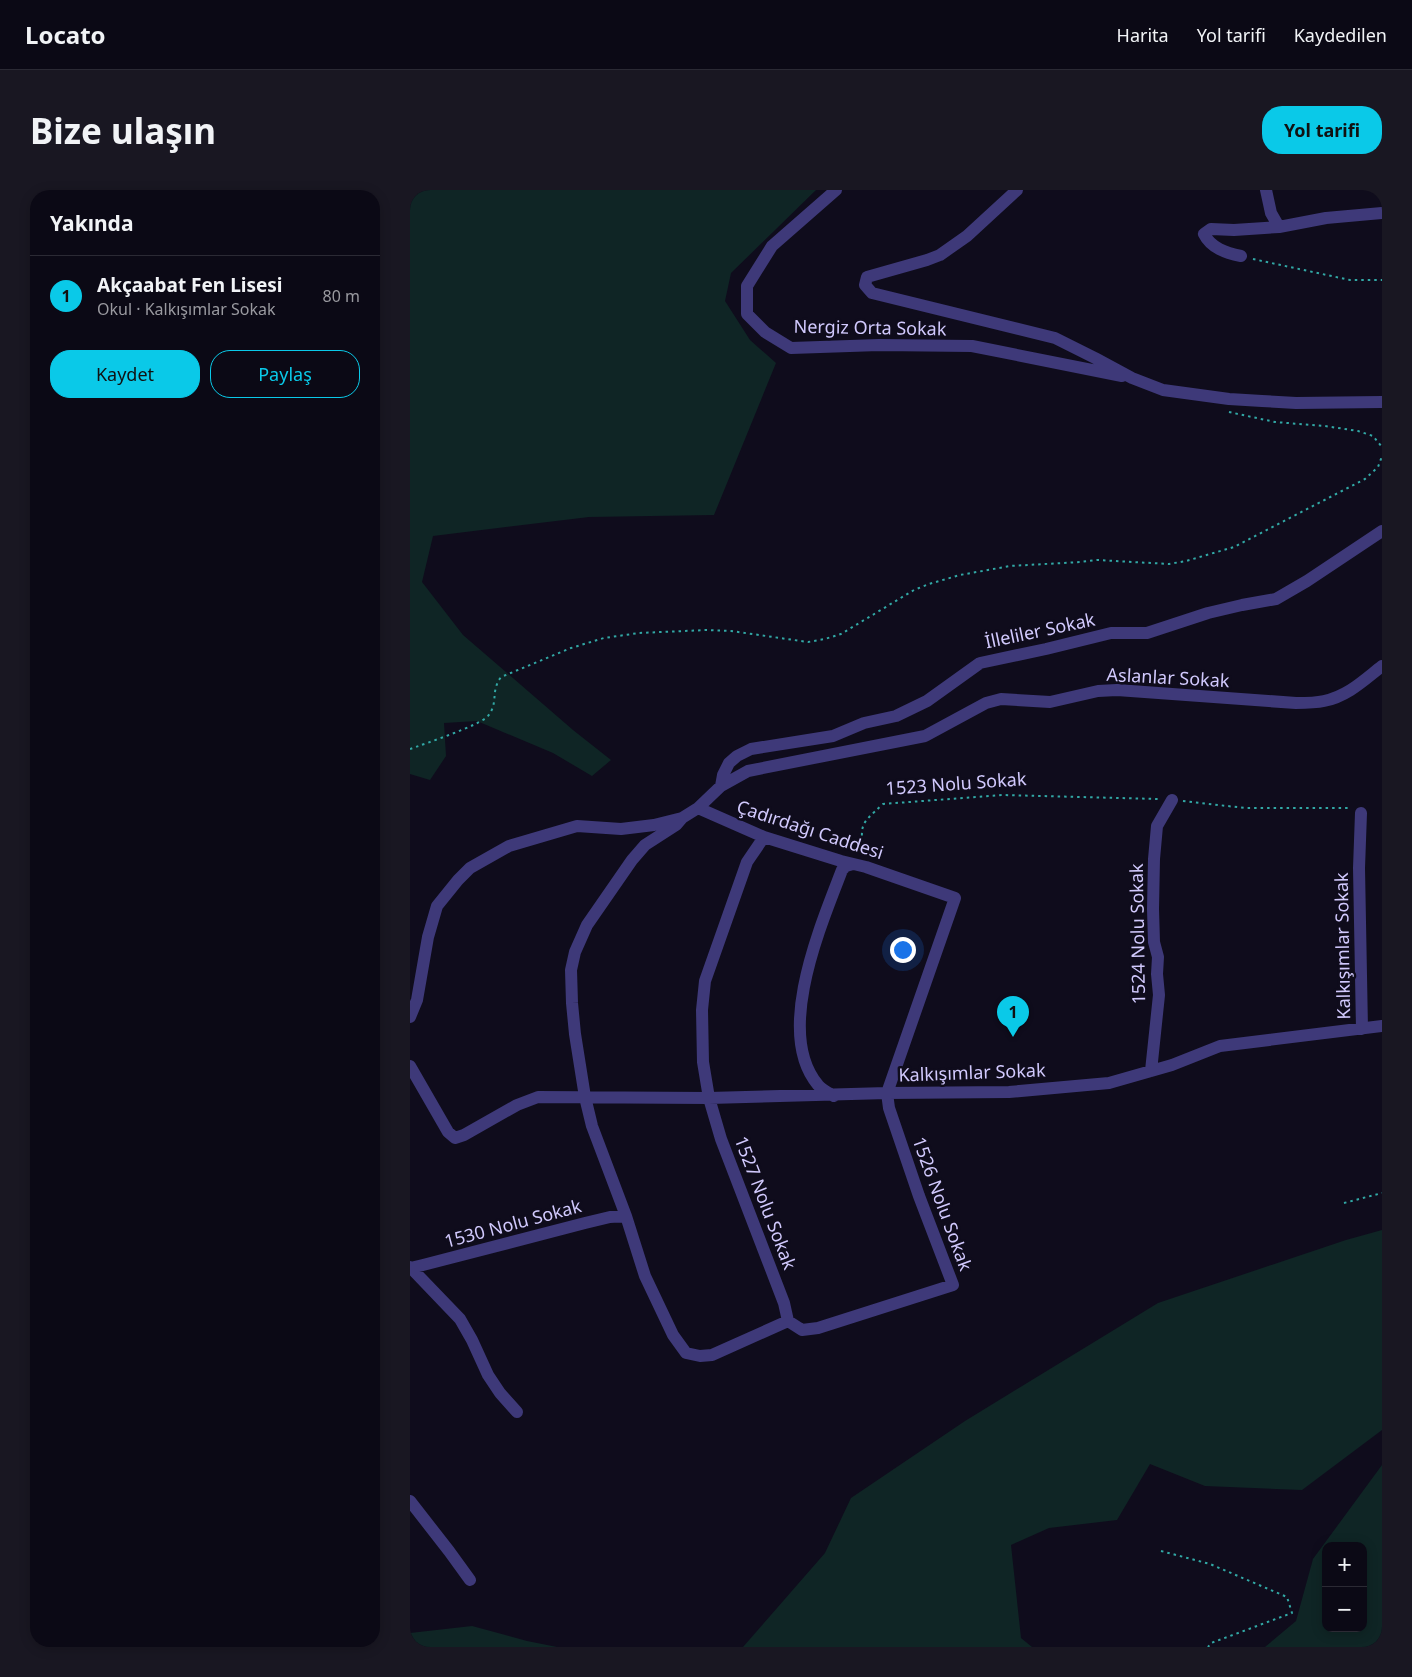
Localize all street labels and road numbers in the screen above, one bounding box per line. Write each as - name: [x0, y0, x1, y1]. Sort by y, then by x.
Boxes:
- street label: Nergiz Orta Sokak: [793, 314, 947, 340]
- street label: İlleliler Sokak: [983, 607, 1097, 653]
- street label: Aslanlar Sokak: [1106, 662, 1230, 692]
- street label: 1523 Nolu Sokak: [885, 766, 1027, 800]
- street label: Çadırdağı Caddesi: [734, 794, 887, 864]
- street label: 1524 Nolu Sokak: [1124, 863, 1150, 1005]
- street label: Kalkışımlar Sokak: [1329, 872, 1355, 1020]
- street label: Kalkışımlar Sokak: [898, 1057, 1046, 1087]
- street label: 1527 Nolu Sokak: [729, 1133, 803, 1273]
- street label: 1526 Nolu Sokak: [908, 1133, 978, 1274]
- street label: 1530 Nolu Sokak: [442, 1193, 584, 1253]

